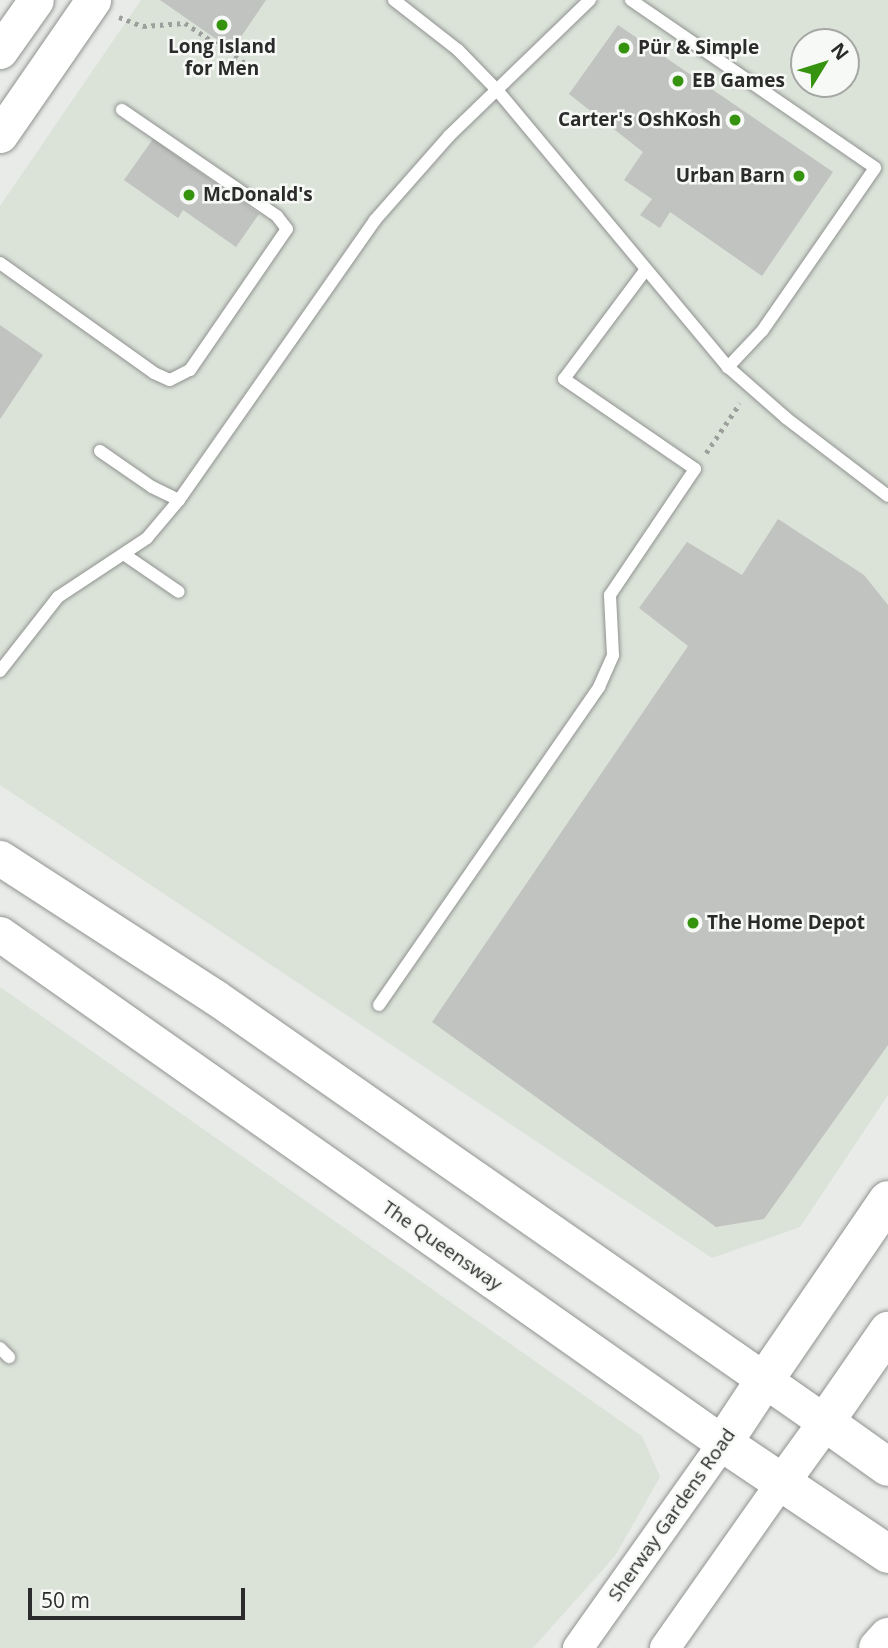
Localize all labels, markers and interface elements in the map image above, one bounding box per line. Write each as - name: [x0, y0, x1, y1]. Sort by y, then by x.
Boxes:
- marker: Long Island for Men: [214, 17, 230, 33]
- north arrow: [790, 28, 860, 98]
- place label: Long Island for Men: [168, 36, 276, 80]
- place label: Pür & Simple: [638, 37, 759, 59]
- text: N: [825, 37, 855, 65]
- marker: Pür & Simple: [616, 40, 632, 56]
- place label: EB Games: [692, 70, 785, 92]
- marker: EB Games: [670, 73, 686, 89]
- place label: Carter's OshKosh: [558, 109, 721, 131]
- marker: Carter's OshKosh: [727, 112, 743, 128]
- place label: Urban Barn: [676, 165, 785, 187]
- marker: Urban Barn: [791, 168, 807, 184]
- place label: McDonald's: [203, 184, 313, 206]
- marker: McDonald's: [181, 187, 197, 203]
- place label: The Home Depot: [707, 912, 865, 934]
- marker: The Home Depot: [685, 915, 701, 931]
- street label: The Queensway: [378, 1196, 506, 1296]
- street label: Sherway Gardens Road: [604, 1424, 740, 1606]
- scale bar: [32, 1574, 248, 1618]
- text: 50 m: [41, 1586, 90, 1614]

